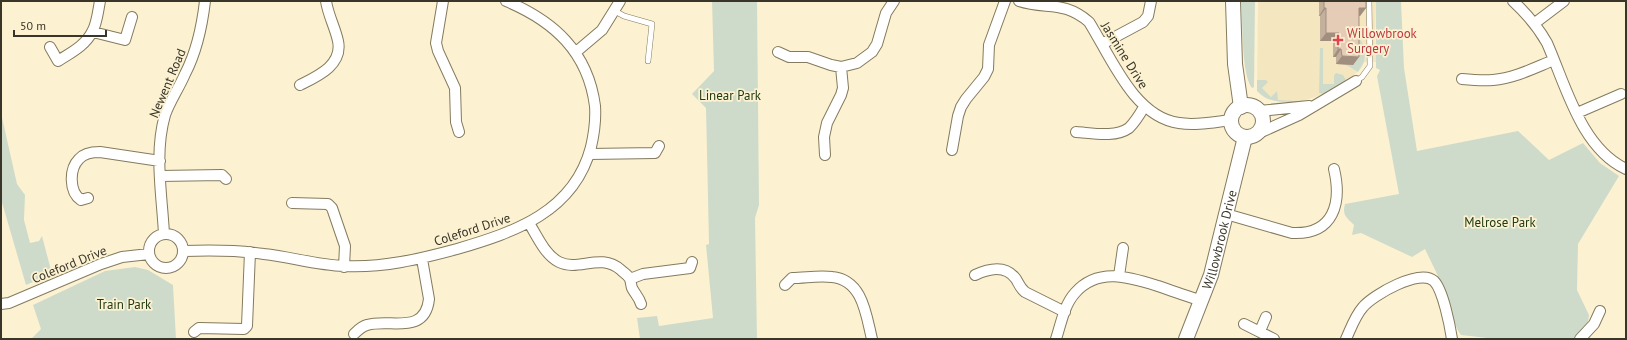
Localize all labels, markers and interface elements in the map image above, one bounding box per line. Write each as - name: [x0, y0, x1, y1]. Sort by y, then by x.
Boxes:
- scale bar: [14, 12, 106, 38]
- text: 50 m: [20, 18, 46, 33]
- street label: Jasmine Drive: [1097, 18, 1152, 92]
- place label: Willowbrook Surgery: [1347, 25, 1418, 57]
- marker: Willowbrook Surgery: [1332, 34, 1344, 46]
- street label: Newent Road: [145, 46, 190, 120]
- park label: Linear Park: [699, 87, 762, 104]
- street label: Willowbrook Drive: [1198, 188, 1241, 292]
- street label: Coleford Drive: [432, 209, 513, 250]
- park label: Melrose Park: [1464, 214, 1537, 231]
- street label: Coleford Drive: [29, 242, 109, 287]
- park label: Train Park: [97, 296, 152, 313]

